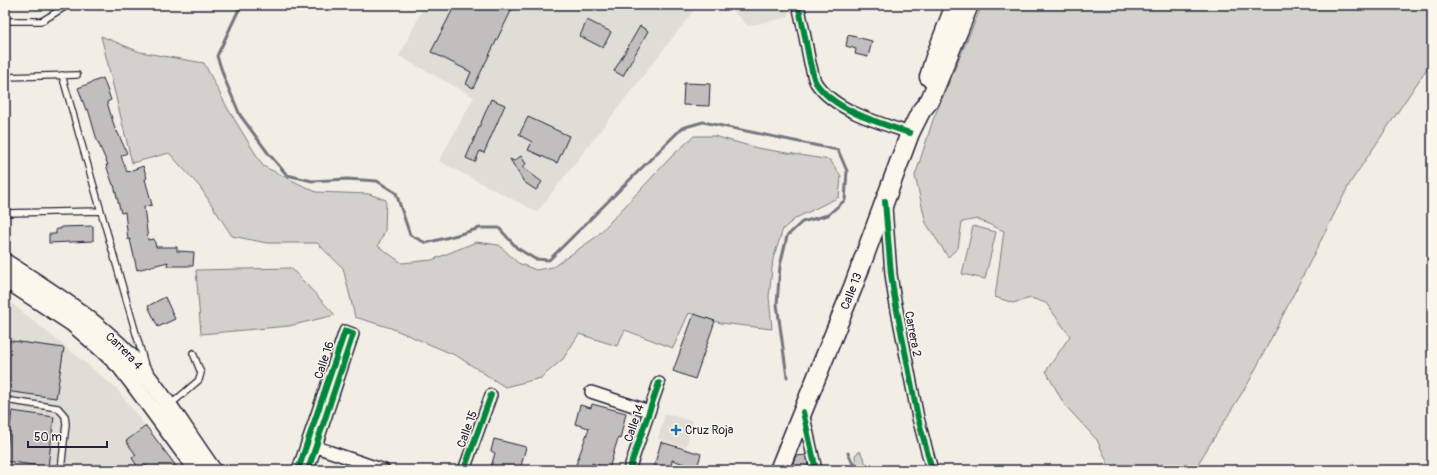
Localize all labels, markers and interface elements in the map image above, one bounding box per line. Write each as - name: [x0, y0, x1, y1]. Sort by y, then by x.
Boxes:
- street label: Calle 13: [838, 270, 866, 312]
- street label: Carrera 2: [901, 310, 924, 359]
- street label: Carrera 4: [102, 329, 146, 373]
- street label: Calle 16: [311, 339, 338, 381]
- street label: Calle 14: [621, 402, 648, 444]
- street label: Calle 15: [454, 409, 481, 450]
- scale bar: [28, 423, 107, 449]
- place label: Cruz Roja: [685, 423, 734, 438]
- marker: Cruz Roja: [670, 424, 682, 436]
- text: 50 m: [34, 430, 62, 445]

